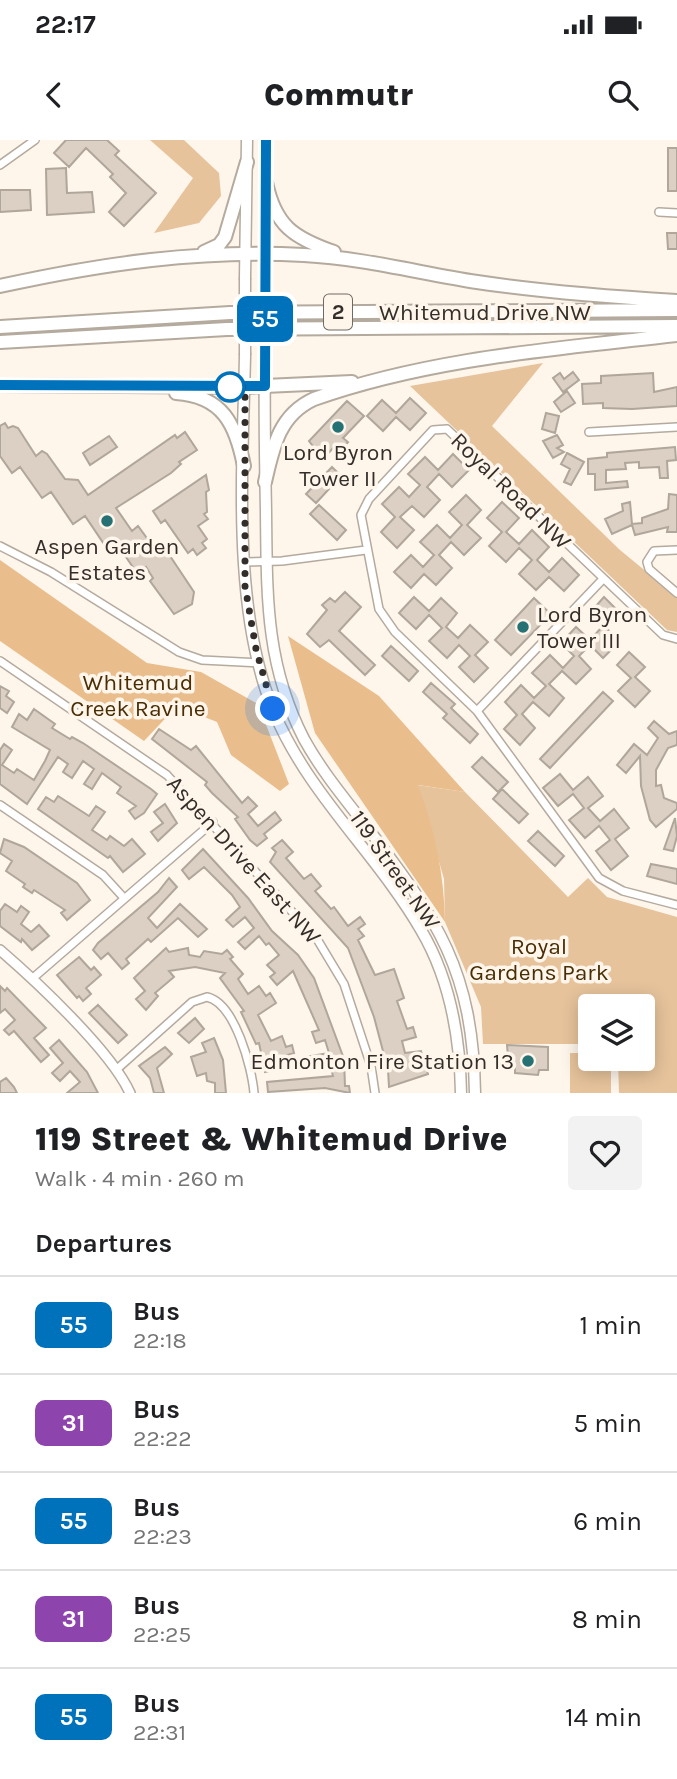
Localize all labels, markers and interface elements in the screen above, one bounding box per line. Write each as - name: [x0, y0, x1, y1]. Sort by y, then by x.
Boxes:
- text: 22:17: [35, 9, 96, 40]
- icon: back: [35, 76, 73, 114]
- text: Commutr: [264, 76, 413, 113]
- icon: search: [604, 76, 642, 114]
- road number: 2: [324, 294, 352, 330]
- line badge: 55: [233, 296, 296, 342]
- street label: Whitemud Drive NW: [379, 299, 591, 326]
- text: 55: [251, 305, 279, 333]
- unlabelled marker: [215, 372, 245, 402]
- marker: Lord Byron Tower II: [330, 419, 346, 435]
- street label: Royal Road NW: [445, 427, 577, 555]
- place label: Lord Byron Tower II: [283, 439, 393, 492]
- marker: Aspen Garden Estates: [99, 513, 115, 529]
- place label: Aspen Garden Estates: [34, 533, 180, 586]
- place label: Lord Byron Tower III: [537, 601, 648, 654]
- marker: Lord Byron Tower III: [515, 619, 531, 635]
- park label: Whitemud Creek Ravine: [70, 669, 206, 722]
- your location: [255, 691, 290, 726]
- street label: Aspen Drive East NW: [161, 770, 327, 950]
- street label: 119 Street NW: [344, 805, 446, 935]
- park label: Royal Gardens Park: [469, 933, 609, 986]
- map controls: [578, 994, 655, 1071]
- button: layers: [578, 994, 655, 1071]
- place label: Edmonton Fire Station 13: [251, 1048, 514, 1075]
- marker: Edmonton Fire Station 13: [520, 1053, 536, 1069]
- button: heart: [568, 1116, 642, 1190]
- text: 119 Street & Whitemud Drive: [35, 1120, 508, 1158]
- text: Walk · 4 min · 260 m: [35, 1165, 245, 1192]
- text: Departures: [35, 1228, 172, 1259]
- text: Bus: [133, 1296, 180, 1327]
- text: 1 min: [579, 1310, 642, 1341]
- text: 55: [60, 1311, 87, 1339]
- text: 22:18: [133, 1327, 187, 1354]
- text: Bus: [133, 1394, 180, 1425]
- text: 5 min: [573, 1408, 642, 1439]
- text: 31: [62, 1409, 85, 1437]
- text: 22:22: [133, 1425, 192, 1452]
- text: Bus: [133, 1492, 180, 1523]
- text: 6 min: [573, 1506, 642, 1537]
- text: 55: [60, 1507, 87, 1535]
- text: 22:23: [133, 1523, 192, 1550]
- text: Bus: [133, 1590, 180, 1621]
- text: 8 min: [572, 1604, 642, 1635]
- text: 31: [62, 1605, 85, 1633]
- text: 22:25: [133, 1621, 191, 1648]
- text: Bus: [133, 1688, 180, 1719]
- text: 14 min: [565, 1702, 642, 1733]
- text: 55: [60, 1703, 87, 1731]
- text: 22:31: [133, 1719, 186, 1746]

